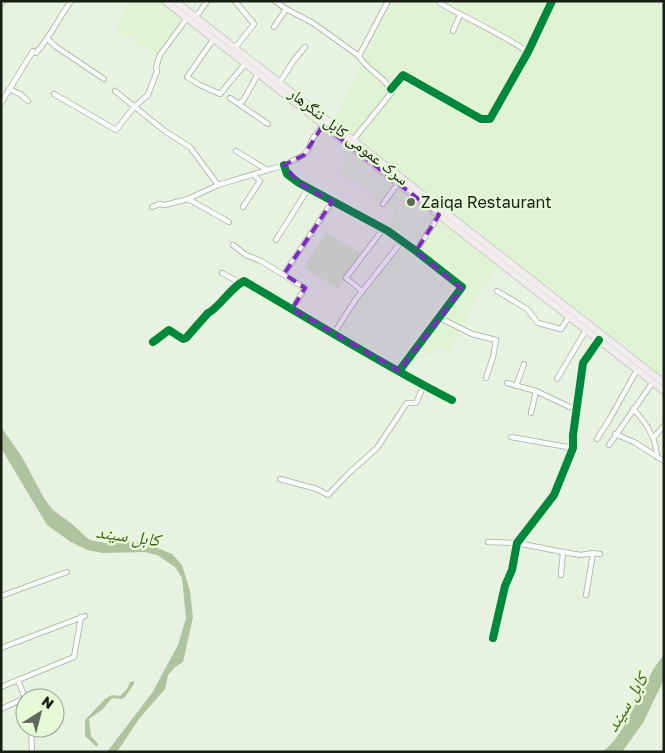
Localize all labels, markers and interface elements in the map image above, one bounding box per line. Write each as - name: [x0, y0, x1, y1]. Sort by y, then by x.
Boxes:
- street label: سرک عمومی کابل ننگرهار: [284, 82, 413, 190]
- place label: Zaiqa Restaurant: [421, 192, 552, 212]
- marker: Zaiqa Restaurant: [405, 196, 417, 208]
- water label: کابل سيند: [95, 520, 165, 552]
- water label: کابل سيند: [600, 666, 655, 736]
- north arrow: [15, 688, 65, 738]
- text: N: [39, 692, 57, 712]

